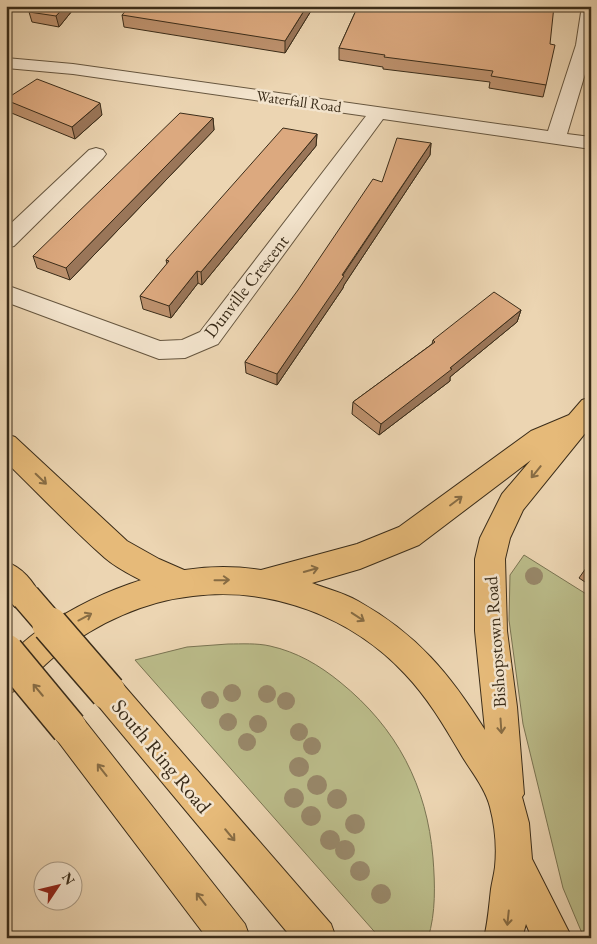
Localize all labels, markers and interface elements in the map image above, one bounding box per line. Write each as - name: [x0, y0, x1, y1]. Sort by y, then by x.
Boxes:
- street label: Waterfall Road: [255, 86, 343, 116]
- street label: Dunville Crescent: [199, 230, 294, 342]
- one-way arrow: [530, 466, 541, 479]
- one-way arrow: [35, 473, 48, 485]
- one-way arrow: [449, 496, 462, 507]
- one-way arrow: [302, 565, 318, 575]
- one-way arrow: [214, 575, 230, 585]
- street label: Bishopstown Road: [479, 575, 511, 708]
- one-way arrow: [77, 612, 92, 621]
- one-way arrow: [351, 612, 365, 622]
- one-way arrow: [32, 684, 43, 697]
- street label: South Ring Road: [106, 693, 218, 819]
- one-way arrow: [497, 718, 506, 734]
- one-way arrow: [96, 764, 107, 777]
- one-way arrow: [225, 829, 236, 842]
- north arrow: [32, 862, 82, 912]
- text: N: [58, 869, 80, 889]
- one-way arrow: [196, 892, 206, 906]
- one-way arrow: [503, 909, 512, 925]

